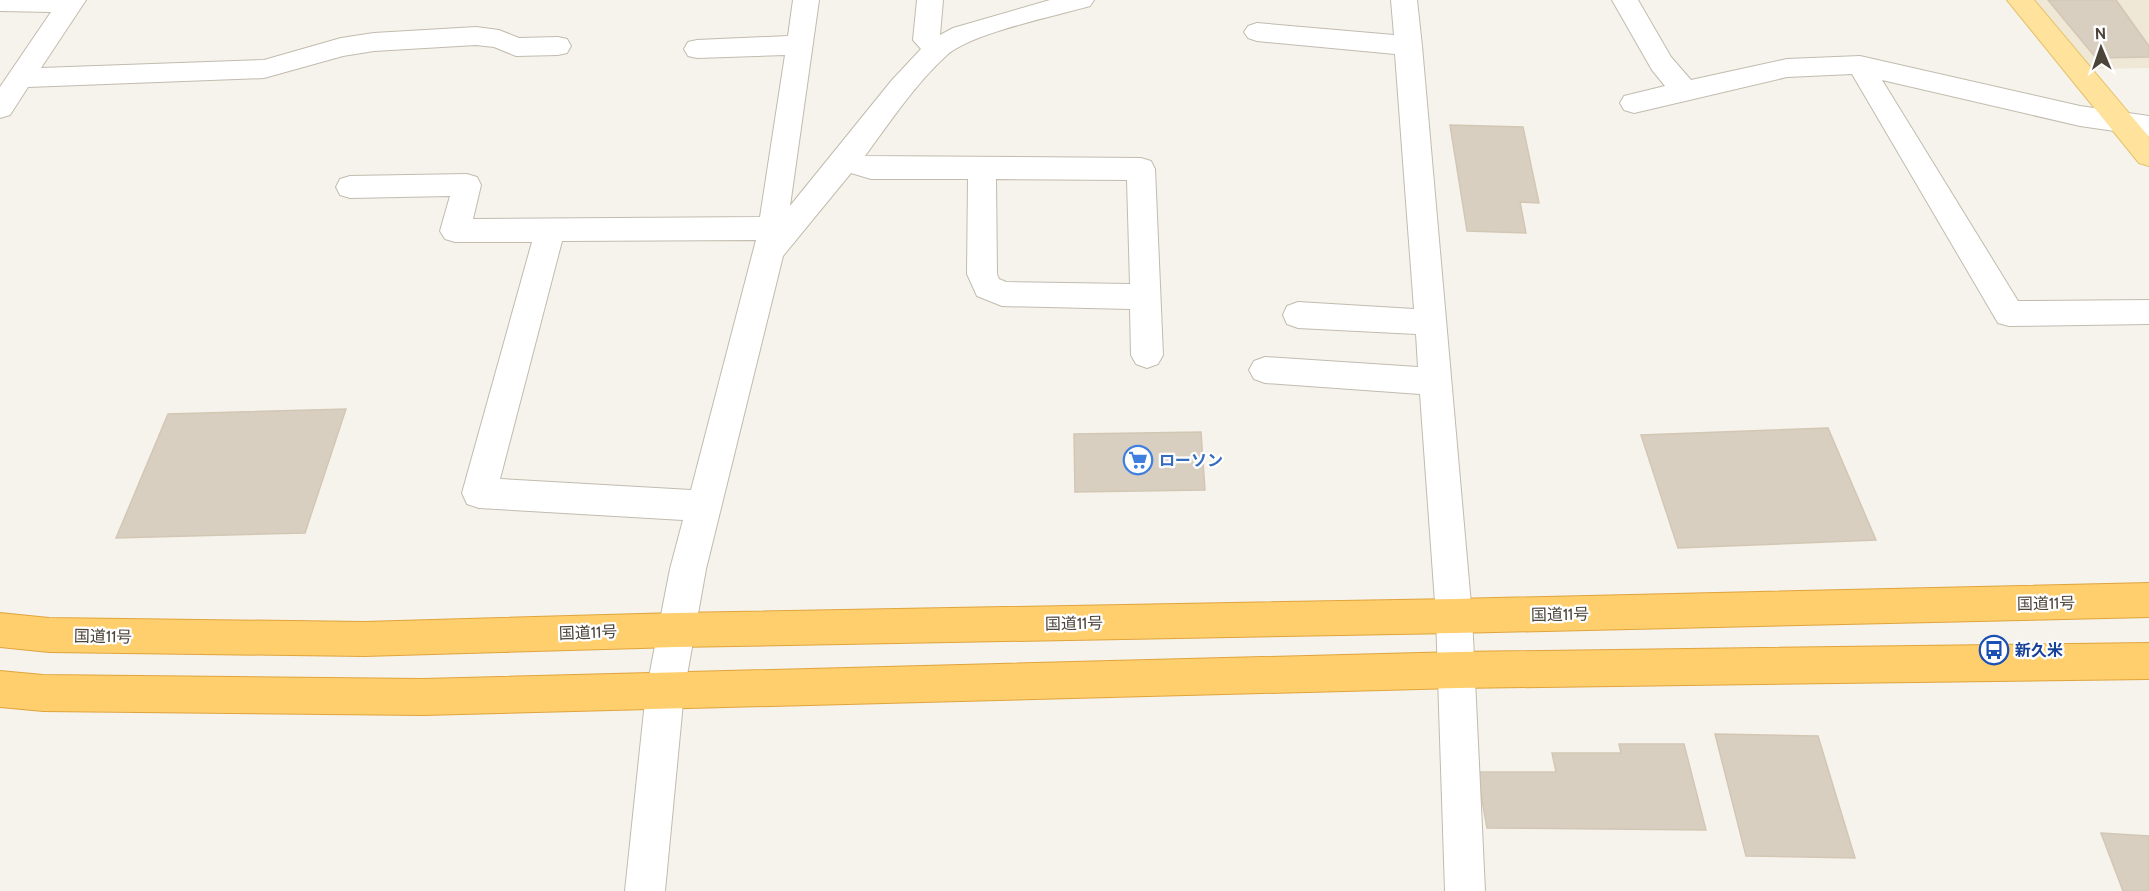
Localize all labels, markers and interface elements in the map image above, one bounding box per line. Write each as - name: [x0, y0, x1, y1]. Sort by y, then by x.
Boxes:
- north arrow: [2071, 18, 2131, 78]
- text: N: [2095, 24, 2106, 43]
- supermarket icon: ローソン: [1122, 444, 1154, 476]
- place label: ローソン: [1159, 451, 1223, 470]
- street label: 国道11号: [2017, 593, 2075, 614]
- street label: 国道11号: [1531, 604, 1589, 625]
- street label: 国道11号: [1045, 613, 1103, 634]
- street label: 国道11号: [558, 622, 618, 643]
- street label: 国道11号: [74, 626, 132, 647]
- bus stop icon: 新久米: [1978, 634, 2010, 666]
- place label: 新久米: [2015, 641, 2063, 660]

